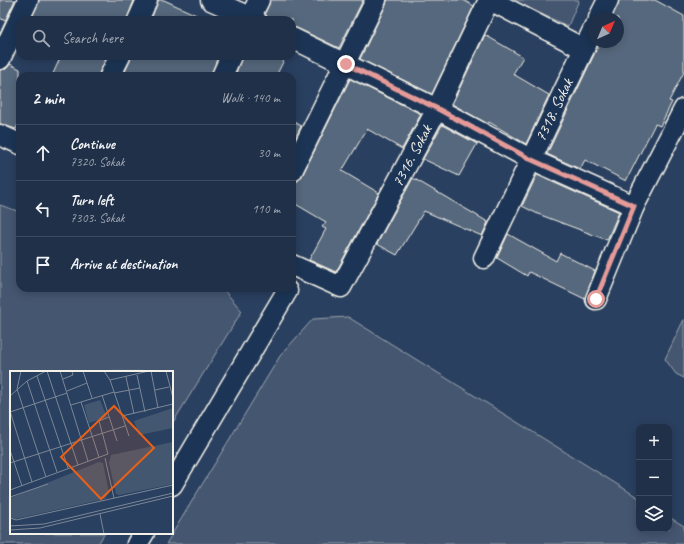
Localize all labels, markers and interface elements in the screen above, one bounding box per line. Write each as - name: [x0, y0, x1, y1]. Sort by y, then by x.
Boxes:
- north arrow: [588, 12, 624, 48]
- search box: [16, 16, 296, 60]
- icon: search: [30, 27, 52, 49]
- text: Search here: [62, 29, 123, 48]
- route end: [337, 55, 355, 73]
- street label: 7318. Sokak: [530, 74, 578, 145]
- text: 2 min: [32, 88, 65, 109]
- text: Walk · 140 m: [221, 90, 280, 106]
- street label: 7316. Sokak: [387, 121, 437, 190]
- text: Continue: [70, 135, 115, 154]
- icon: ahead: [32, 142, 54, 164]
- text: 30 m: [258, 145, 280, 161]
- text: 7320. Sokak: [70, 154, 125, 170]
- text: Turn left: [70, 191, 113, 210]
- icon: left: [32, 198, 54, 220]
- text: 110 m: [252, 201, 280, 217]
- text: 7303. Sokak: [70, 210, 125, 226]
- icon: arrive: [32, 254, 54, 276]
- text: Arrive at destination: [70, 255, 177, 274]
- route start: [587, 290, 605, 308]
- inset map: [10, 371, 173, 534]
- map controls: [636, 424, 672, 532]
- button: +: [636, 424, 672, 460]
- button: −: [636, 460, 672, 496]
- button: layers: [636, 496, 672, 532]

